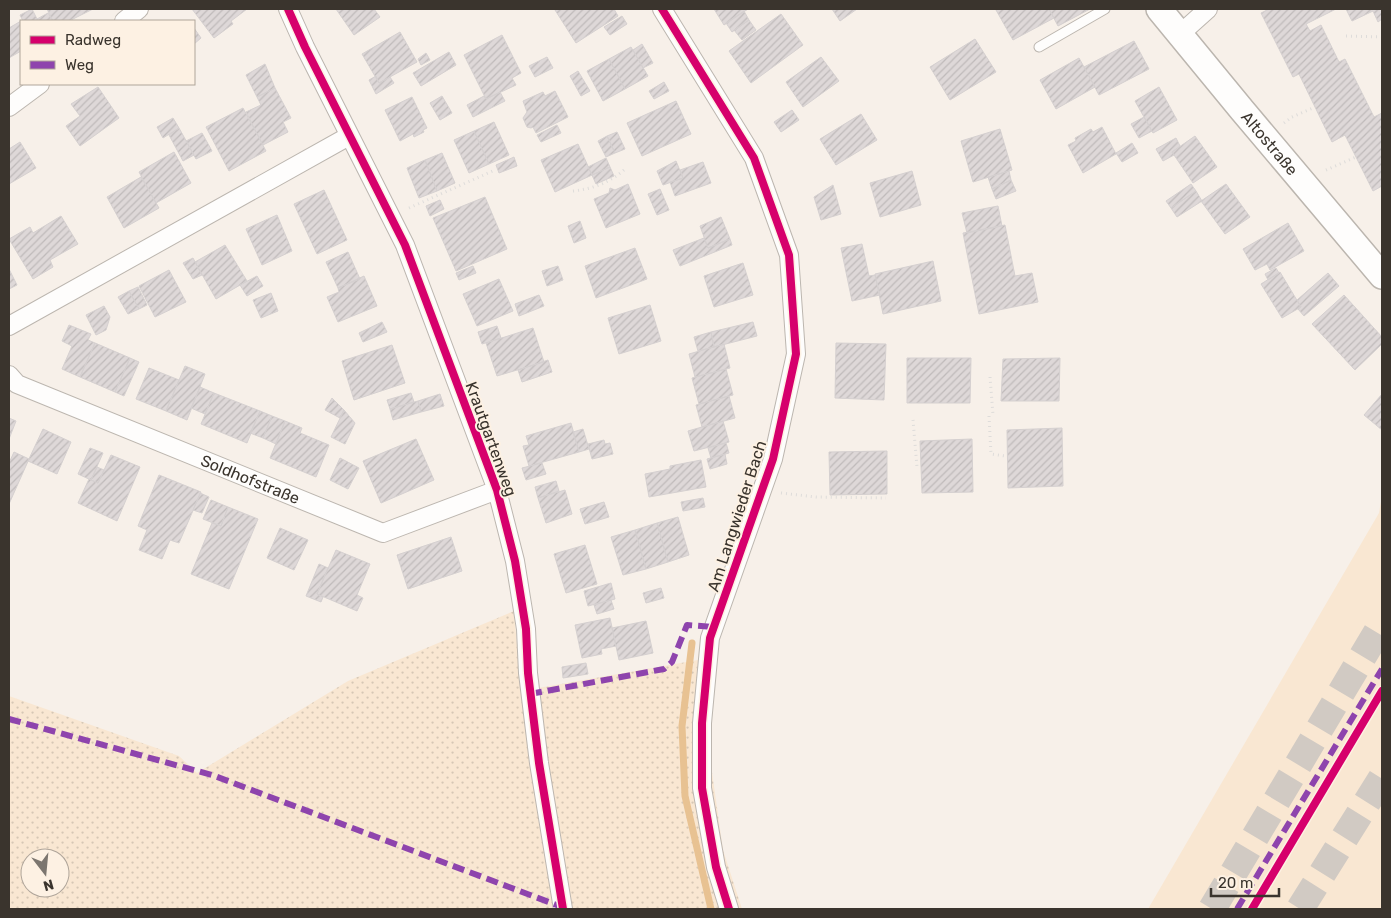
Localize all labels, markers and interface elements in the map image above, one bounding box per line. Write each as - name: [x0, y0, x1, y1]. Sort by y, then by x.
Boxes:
- legend: [20, 20, 195, 85]
- text: Radweg: [65, 31, 121, 49]
- text: Weg: [65, 56, 94, 74]
- street label: Altostraße: [1238, 107, 1302, 179]
- street label: Krautgartenweg: [461, 379, 521, 499]
- street label: Am Langwieder Bach: [704, 438, 770, 594]
- street label: Soldhofstraße: [198, 450, 303, 508]
- north arrow: [20, 848, 70, 898]
- scale bar: [1211, 866, 1278, 898]
- text: 20 m: [1218, 874, 1253, 892]
- text: N: [41, 875, 56, 895]

